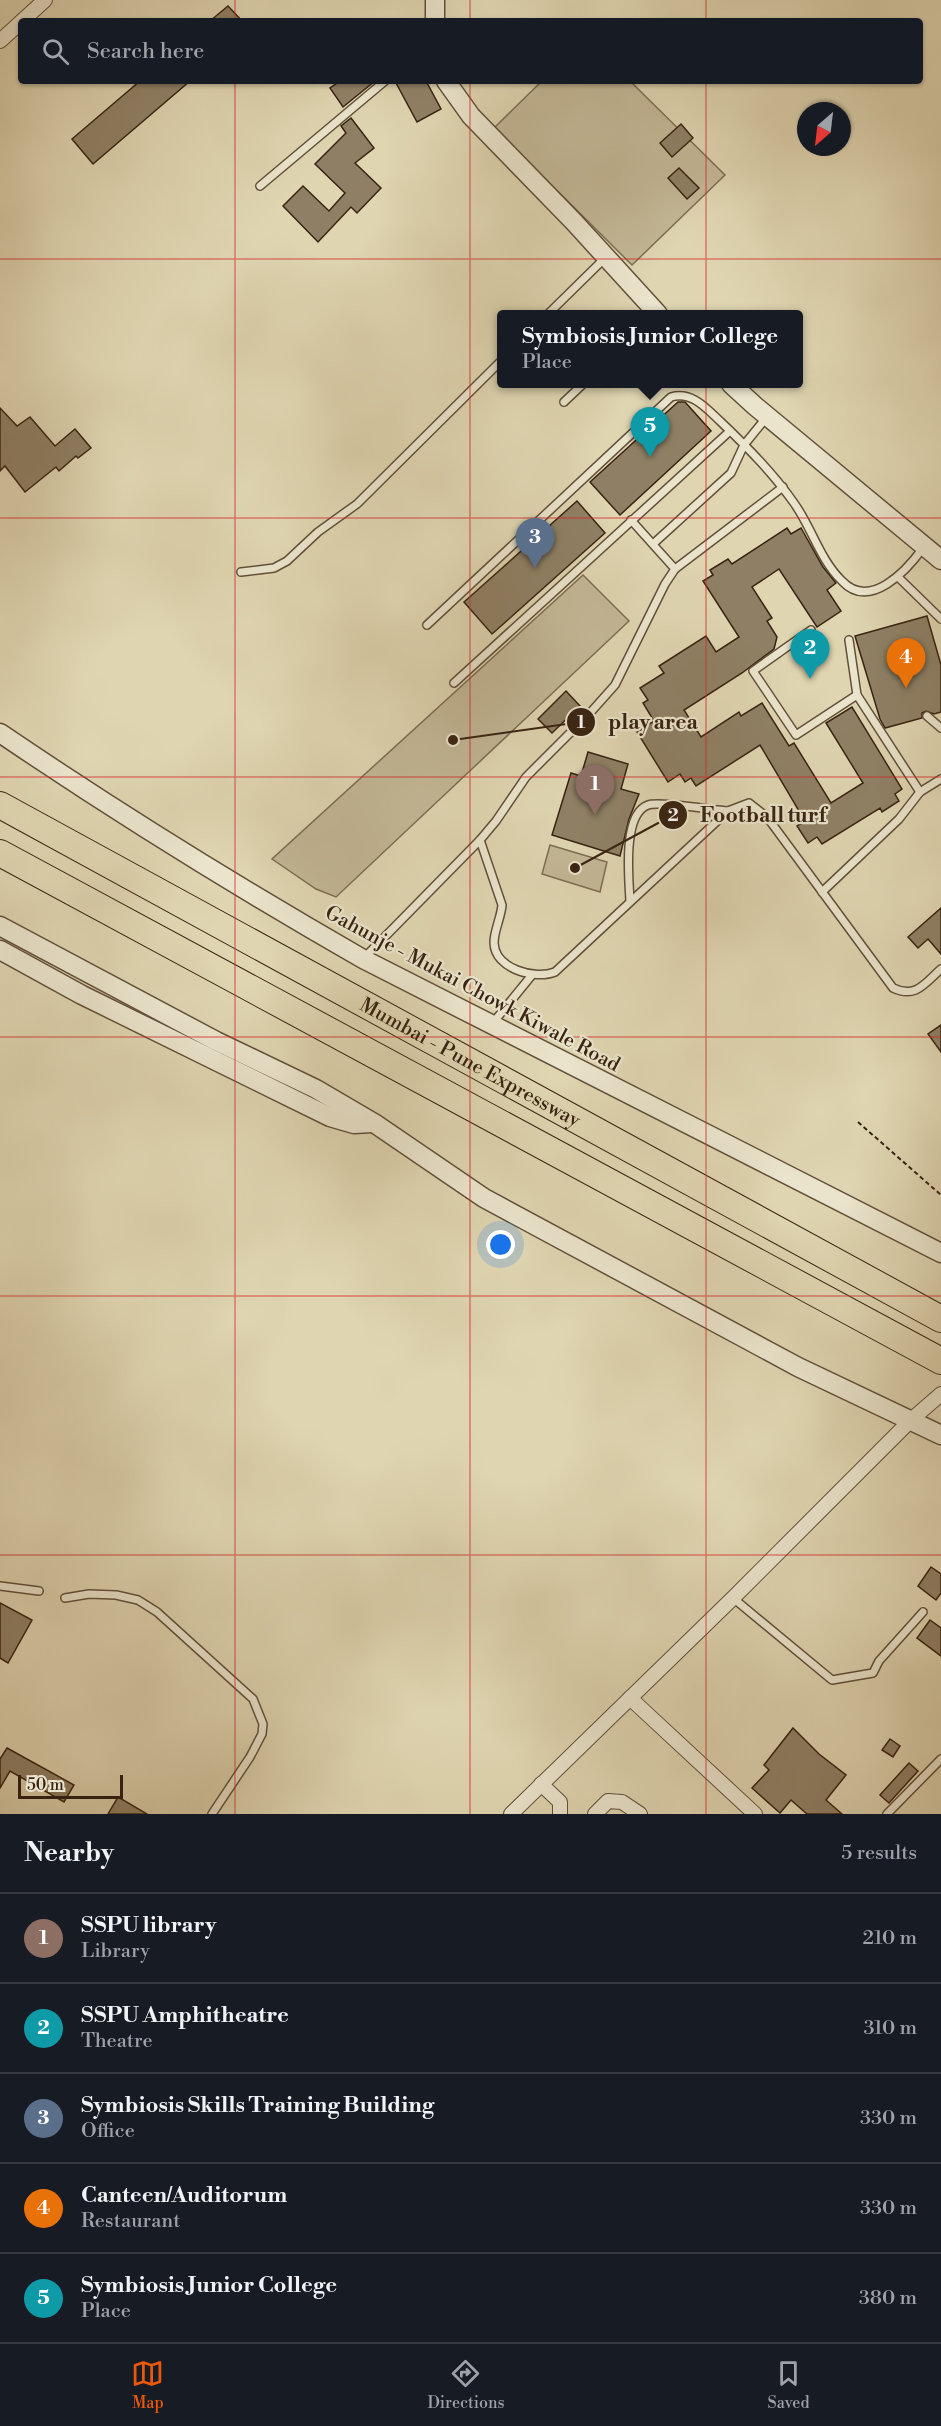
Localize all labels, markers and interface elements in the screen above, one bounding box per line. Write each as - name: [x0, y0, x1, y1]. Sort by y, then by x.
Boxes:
- search box: [18, 18, 923, 84]
- icon: search: [39, 35, 72, 68]
- text: Search here: [87, 38, 204, 65]
- north arrow: [797, 102, 851, 156]
- popup: [497, 310, 803, 388]
- text: Symbiosis Junior College: [522, 323, 778, 350]
- text: Place: [522, 350, 572, 375]
- pin: 5: [630, 408, 670, 457]
- pin: 3: [516, 518, 554, 568]
- pin: 2: [790, 630, 830, 679]
- pin: 4: [886, 638, 926, 688]
- callout: play area: [566, 702, 710, 741]
- text: play area: [608, 710, 699, 736]
- text: 1: [577, 711, 586, 734]
- pin: 1: [576, 766, 614, 815]
- callout: Football turf: [658, 795, 838, 834]
- text: Football turf: [700, 803, 829, 829]
- text: 2: [667, 804, 679, 827]
- street label: Gahunje - Mukai Chowk Kiwale Road: [321, 901, 625, 1078]
- street label: Mumbai - Pune Expressway: [355, 993, 585, 1134]
- your location: [486, 1230, 515, 1259]
- scale bar: [18, 1772, 123, 1800]
- text: 50 m: [27, 1775, 64, 1795]
- text: Nearby: [24, 1837, 114, 1869]
- text: 5 results: [841, 1841, 917, 1866]
- text: SSPU library: [81, 1912, 216, 1939]
- text: 1: [39, 1926, 48, 1951]
- text: 210 m: [862, 1926, 917, 1951]
- text: Library: [81, 1939, 150, 1964]
- text: SSPU Amphitheatre: [81, 2002, 289, 2029]
- text: 2: [37, 2016, 50, 2041]
- text: 310 m: [864, 2016, 917, 2041]
- text: Theatre: [81, 2029, 153, 2054]
- text: Symbiosis Skills Training Building: [81, 2092, 434, 2119]
- text: 3: [37, 2106, 50, 2131]
- text: 330 m: [860, 2106, 917, 2131]
- text: Office: [81, 2119, 135, 2144]
- text: Canteen/Auditorum: [81, 2182, 287, 2209]
- text: 4: [37, 2196, 50, 2221]
- text: 330 m: [860, 2196, 917, 2221]
- text: Restaurant: [81, 2209, 180, 2234]
- text: Symbiosis Junior College: [81, 2272, 337, 2299]
- text: 5: [37, 2286, 50, 2311]
- text: 380 m: [859, 2286, 917, 2311]
- text: Place: [81, 2299, 131, 2324]
- tab: Map: [131, 2357, 164, 2413]
- tab: Directions: [427, 2357, 505, 2413]
- tab: Saved: [767, 2357, 810, 2413]

